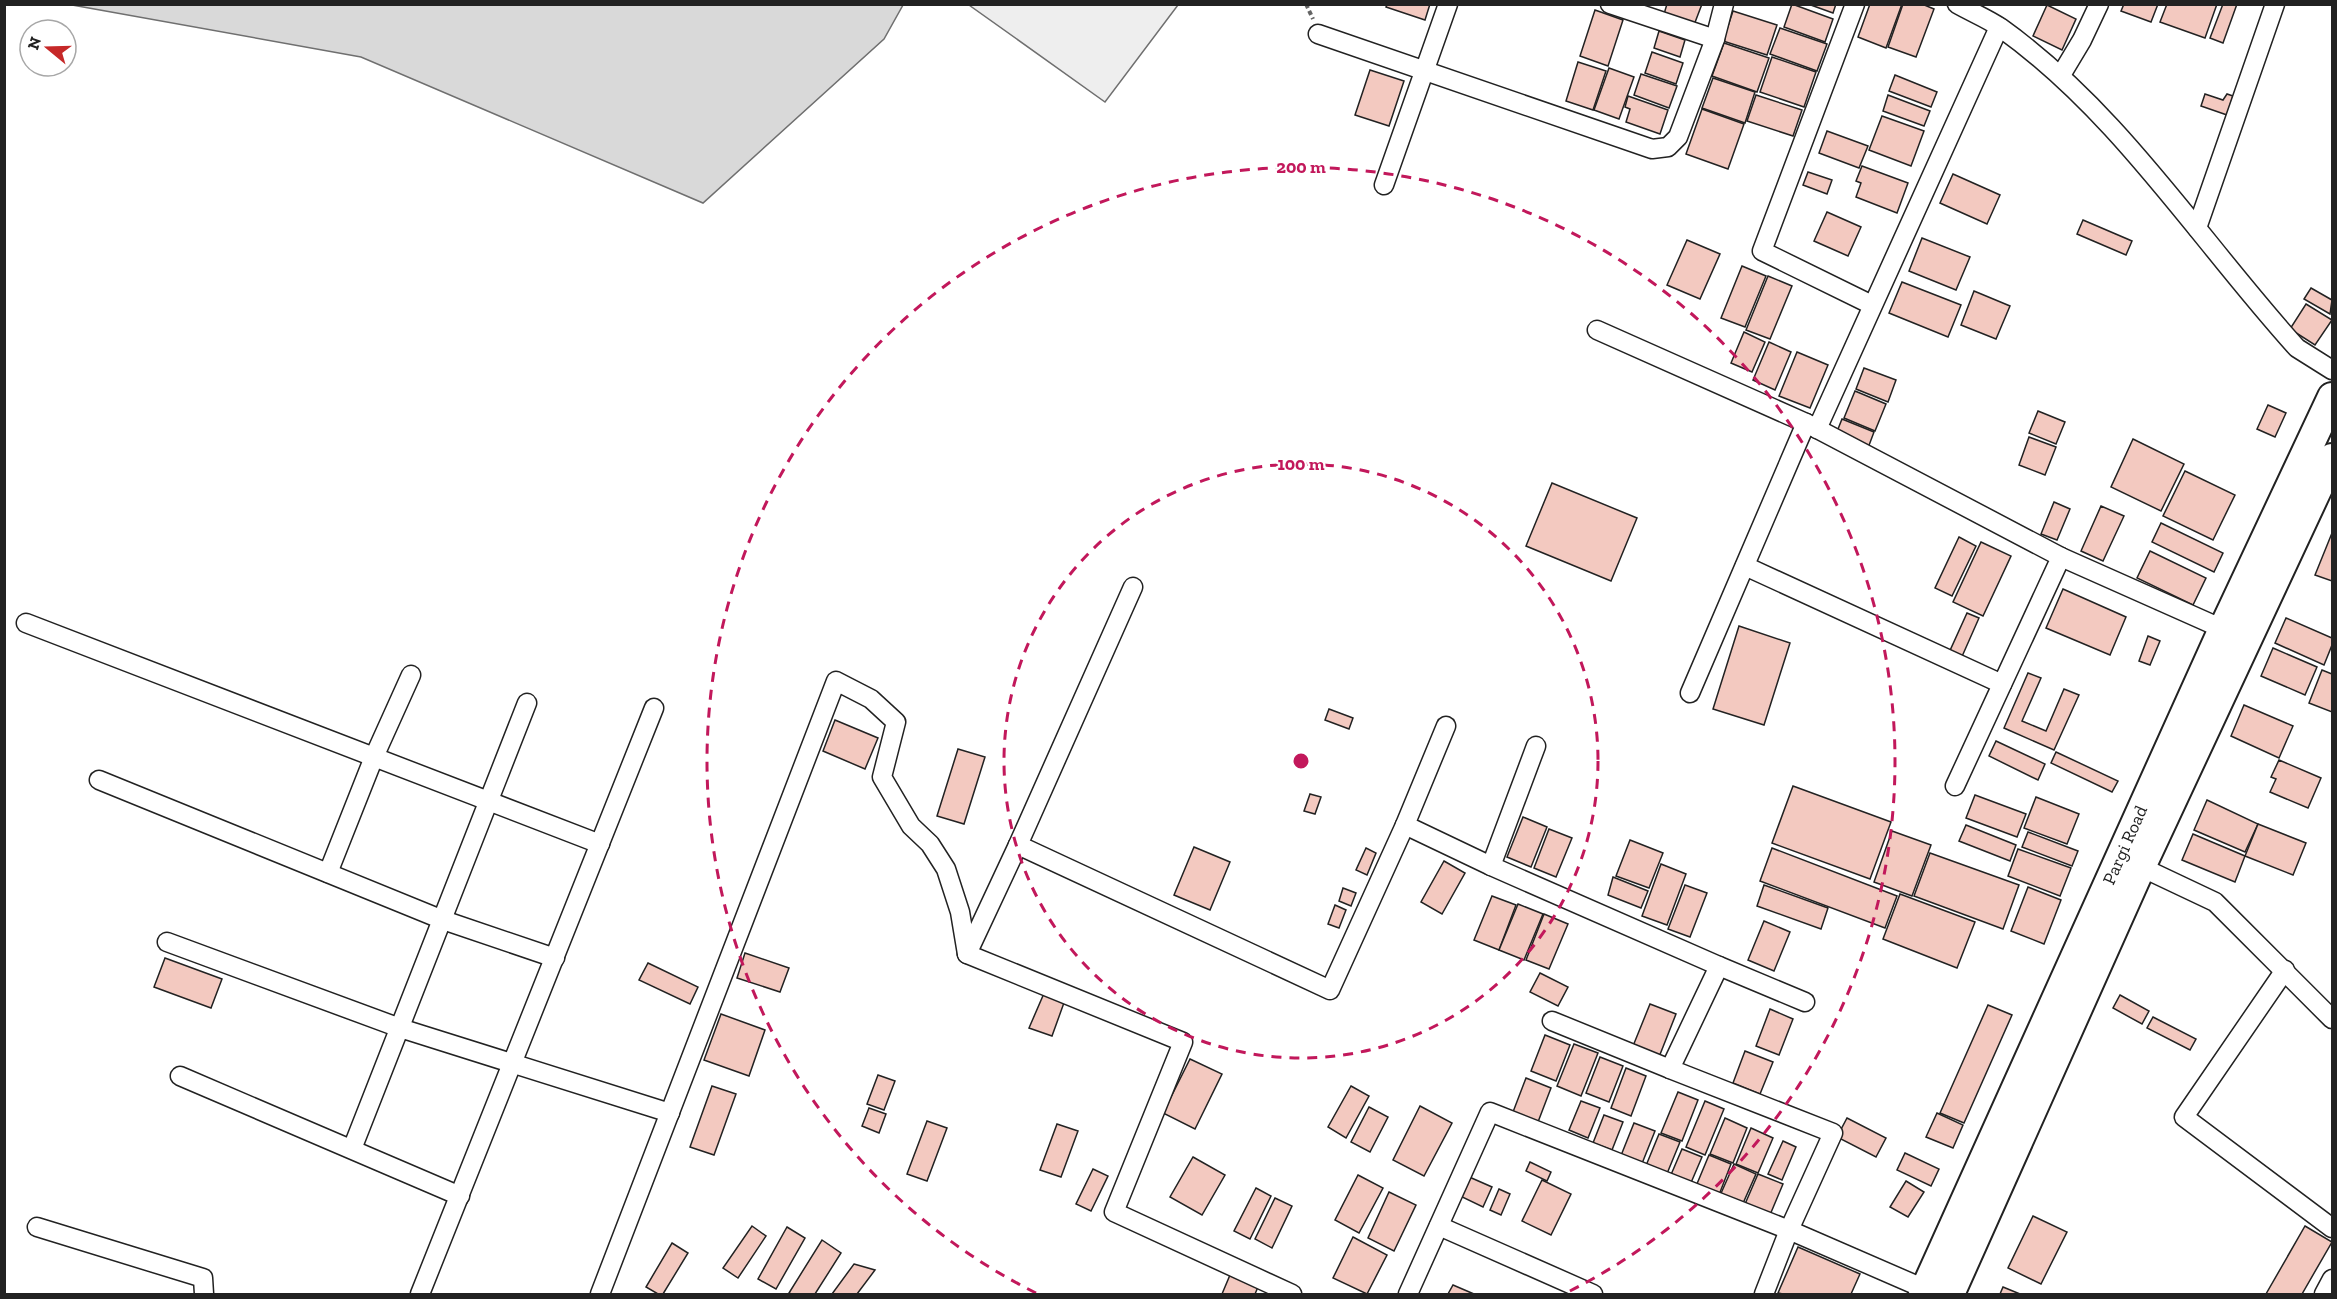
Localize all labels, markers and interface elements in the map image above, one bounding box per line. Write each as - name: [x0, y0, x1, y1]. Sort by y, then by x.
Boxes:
- north arrow: [18, 18, 78, 78]
- text: N: [23, 34, 45, 52]
- text: 200 m: [1276, 156, 1326, 178]
- text: 100 m: [1277, 453, 1325, 475]
- centre of rings: [1291, 751, 1311, 771]
- street label: Pargi Road: [2098, 802, 2152, 888]

